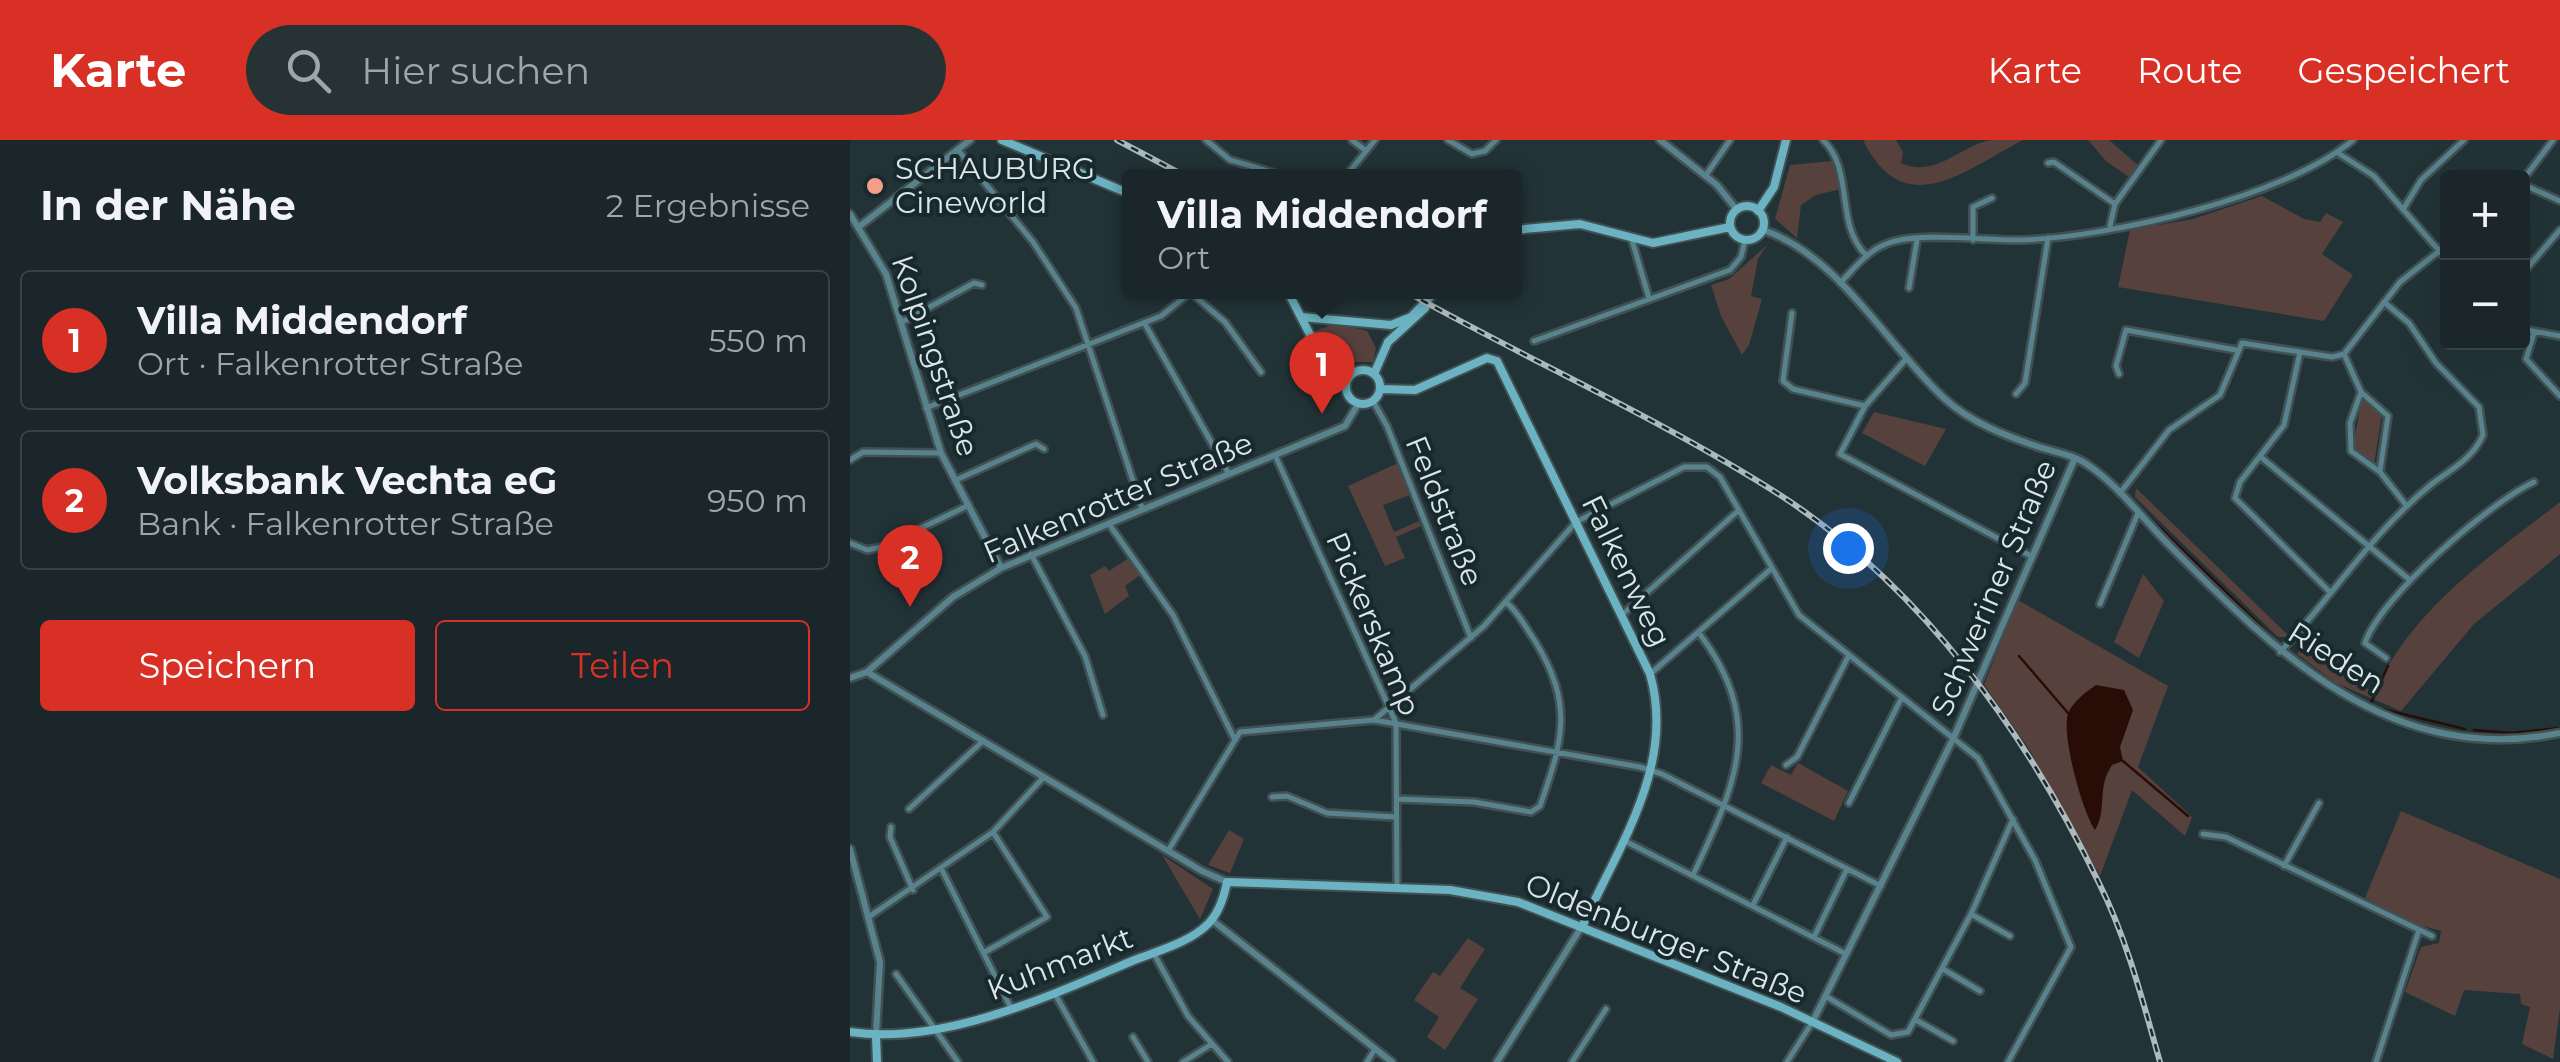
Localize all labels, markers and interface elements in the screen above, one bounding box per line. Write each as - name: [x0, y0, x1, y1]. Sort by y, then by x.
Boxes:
- search box: [246, 25, 946, 115]
- text: Karte: [50, 41, 186, 99]
- icon: search: [281, 43, 336, 98]
- text: Hier suchen: [361, 47, 590, 94]
- text: Karte: [1988, 49, 2082, 92]
- text: Route: [2137, 49, 2242, 92]
- text: Gespeichert: [2297, 49, 2510, 92]
- place label: SCHAUBURG Cineworld: [895, 150, 1095, 221]
- popup: [1122, 169, 1522, 299]
- map controls: [2440, 170, 2530, 350]
- button: +: [2440, 170, 2530, 260]
- marker: SCHAUBURG Cineworld: [864, 175, 886, 197]
- text: In der Nähe: [40, 179, 296, 231]
- text: 2 Ergebnisse: [606, 186, 810, 225]
- text: Villa Middendorf: [1157, 191, 1487, 238]
- text: Ort: [1157, 238, 1210, 277]
- street label: Kolpingstraße: [884, 250, 987, 461]
- button: −: [2440, 260, 2530, 350]
- text: Villa Middendorf: [137, 297, 467, 344]
- text: 1: [68, 321, 81, 360]
- text: 550 m: [708, 321, 808, 360]
- pin: 1: [1290, 332, 1354, 414]
- text: Ort · Falkenrotter Straße: [137, 344, 523, 383]
- street label: Falkenrotter Straße: [978, 424, 1258, 571]
- street label: Feldstraße: [1398, 430, 1491, 591]
- street label: Schweriner Straße: [1923, 454, 2064, 721]
- text: Volksbank Vechta eG: [137, 457, 557, 504]
- text: 2: [65, 481, 84, 520]
- text: 950 m: [707, 481, 808, 520]
- street label: Falkenweg: [1574, 489, 1679, 653]
- text: Bank · Falkenrotter Straße: [137, 504, 554, 543]
- your location: [1823, 523, 1874, 574]
- pin: 2: [878, 524, 942, 607]
- street label: Pickerskamp: [1318, 526, 1429, 721]
- street label: Rieden: [2281, 614, 2391, 702]
- button: Speichern: [40, 620, 415, 711]
- button: Teilen: [435, 620, 810, 711]
- street label: Oldenburger Straße: [1520, 865, 1812, 1012]
- street label: Kuhmarkt: [982, 919, 1138, 1008]

